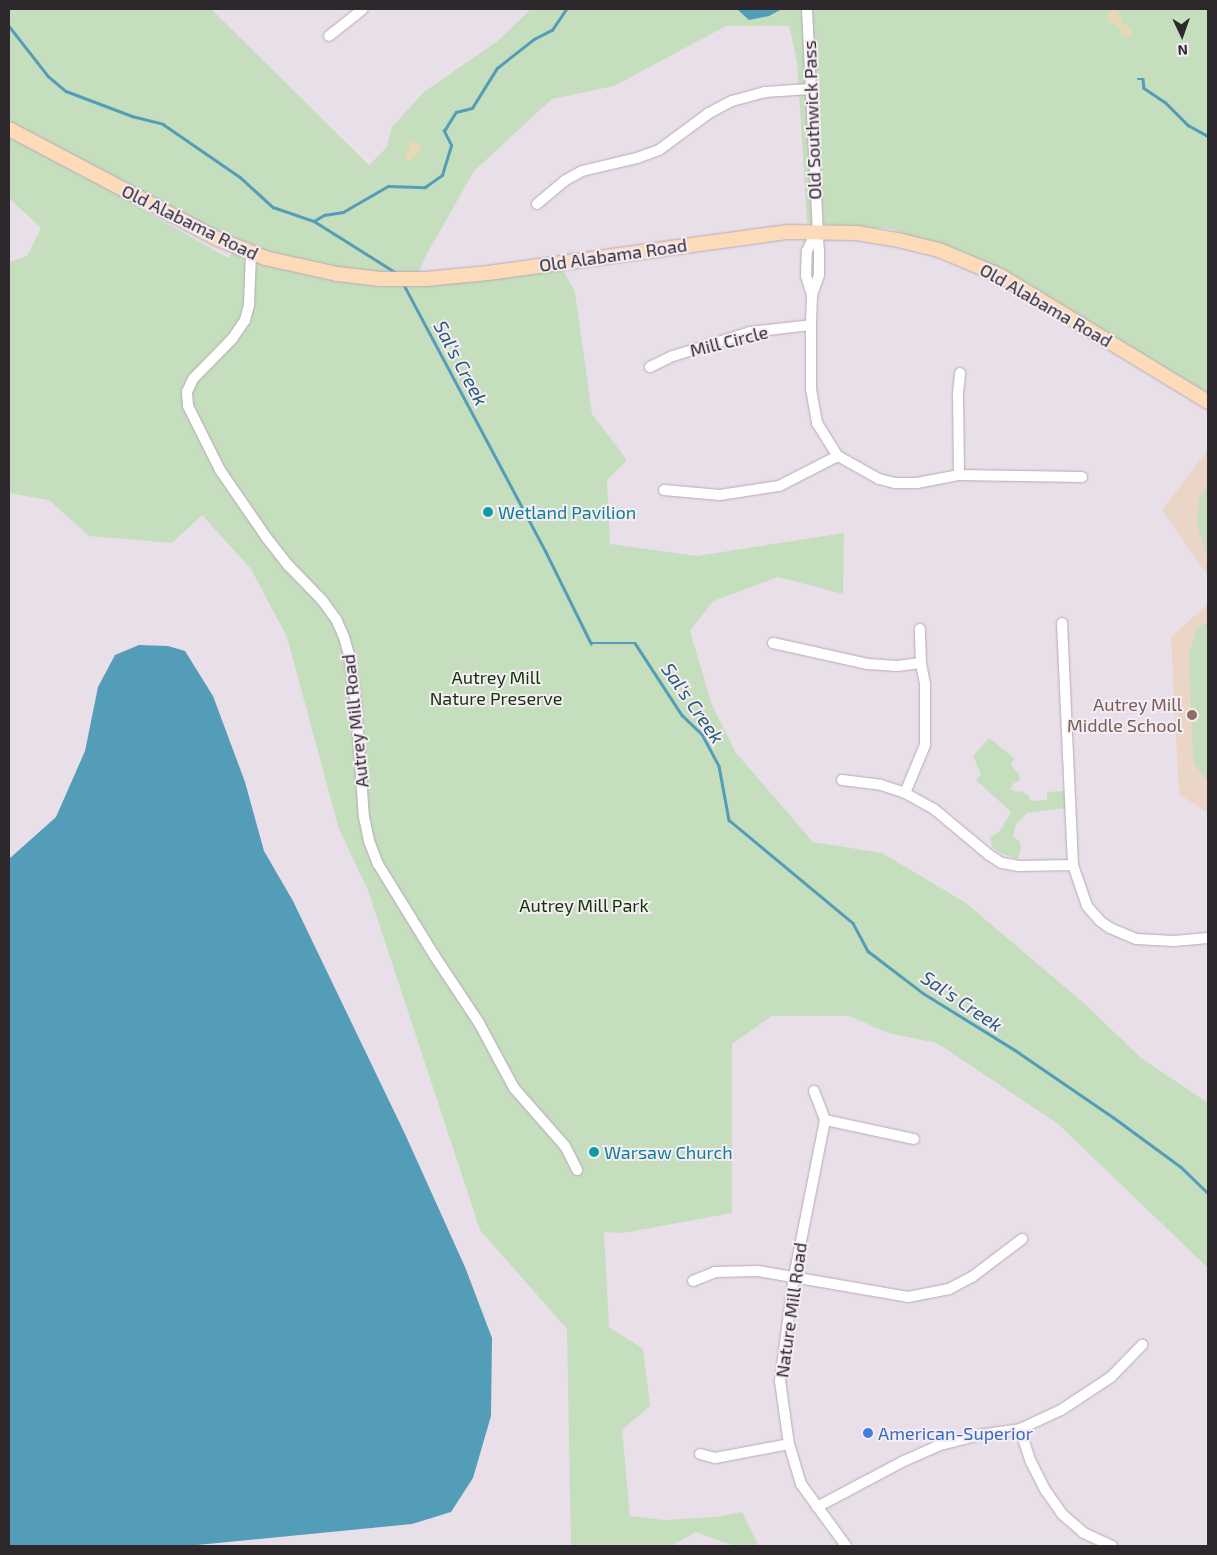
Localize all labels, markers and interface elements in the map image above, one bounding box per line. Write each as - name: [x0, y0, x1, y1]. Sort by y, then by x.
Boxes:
- north arrow: [1157, 10, 1207, 60]
- street label: Old Southwick Pass: [798, 40, 826, 200]
- text: N: [1177, 42, 1188, 59]
- street label: Old Alabama Road: [118, 180, 262, 264]
- street label: Old Alabama Road: [538, 234, 688, 276]
- street label: Old Alabama Road: [976, 258, 1116, 352]
- water label: Sal's Creek: [429, 317, 493, 409]
- street label: Mill Circle: [687, 321, 771, 361]
- place label: Wetland Pavilion: [498, 501, 636, 523]
- marker: Wetland Pavilion: [482, 506, 494, 518]
- street label: Autrey Mill Road: [337, 653, 373, 789]
- water label: Sal's Creek: [657, 658, 729, 748]
- park label: Autrey Mill Nature Preserve: [430, 667, 562, 710]
- place label: Autrey Mill Middle School: [1067, 694, 1182, 736]
- marker: Autrey Mill Middle School: [1186, 709, 1198, 721]
- park label: Autrey Mill Park: [519, 894, 649, 916]
- water label: Sal's Creek: [917, 966, 1007, 1036]
- place label: Warsaw Church: [604, 1141, 733, 1163]
- marker: Warsaw Church: [588, 1146, 600, 1158]
- street label: Nature Mill Road: [771, 1241, 811, 1379]
- place label: American-Superior: [878, 1422, 1033, 1444]
- marker: American-Superior: [862, 1427, 874, 1439]

